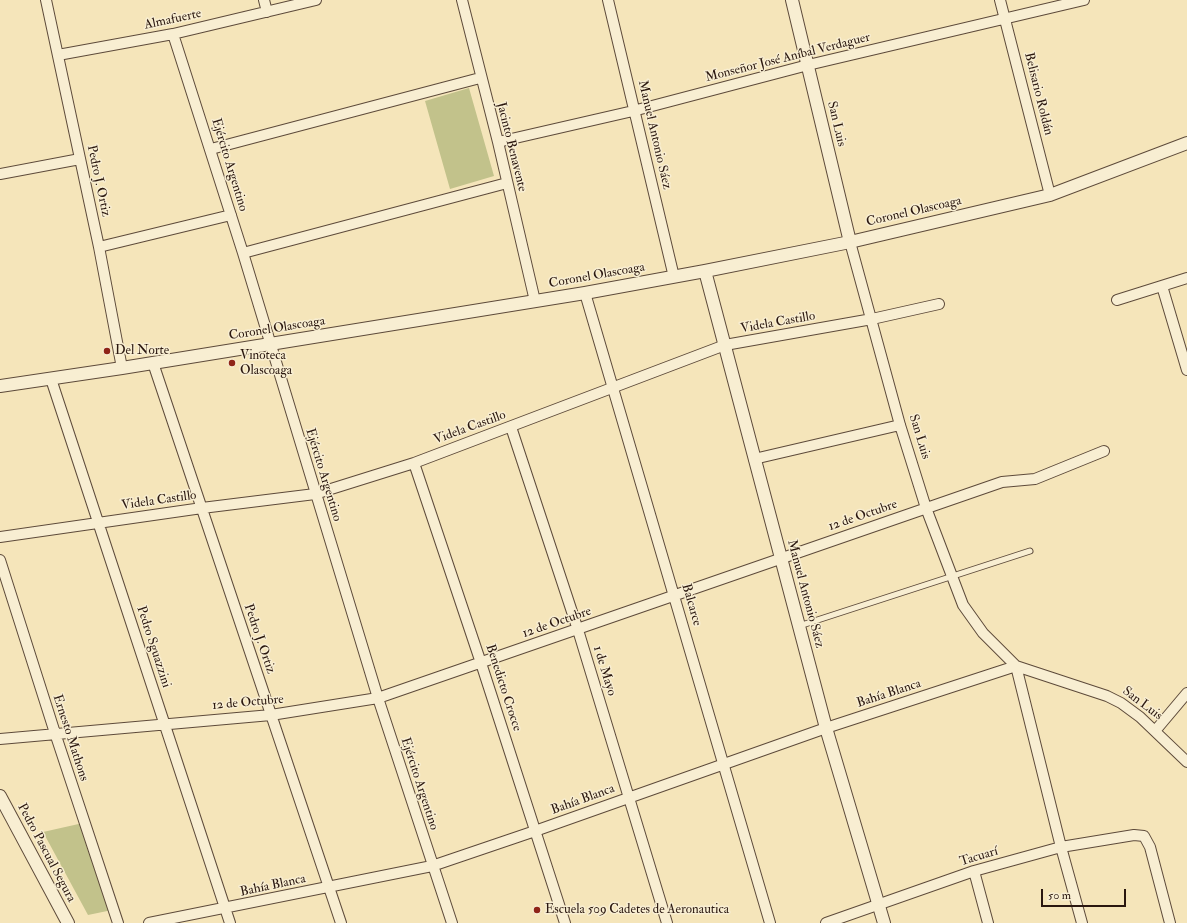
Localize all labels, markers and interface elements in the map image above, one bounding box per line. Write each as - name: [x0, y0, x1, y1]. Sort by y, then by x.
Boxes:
- street label: Almafuerte: [143, 6, 203, 34]
- street label: Monseñor José Aníbal Verdaguer: [704, 30, 872, 86]
- street label: Belisario Roldán: [1020, 51, 1056, 137]
- street label: Manuel Antonio Sáez: [634, 79, 674, 191]
- street label: San Luis: [823, 100, 849, 148]
- street label: Jacinto Benavente: [492, 101, 530, 193]
- street label: Ejército Argentino: [207, 117, 251, 213]
- street label: Pedro J. Ortiz: [83, 144, 113, 218]
- street label: Coronel Olascoaga: [865, 193, 963, 231]
- street label: Coronel Olascoaga: [548, 260, 646, 292]
- street label: Videla Castillo: [739, 309, 817, 337]
- street label: Coronel Olascoaga: [228, 314, 326, 344]
- place label: Del Norte: [115, 343, 169, 359]
- marker: Del Norte: [102, 346, 112, 356]
- place label: Vinoteca Olascoaga: [240, 348, 292, 379]
- marker: Vinoteca Olascoaga: [227, 358, 237, 368]
- street label: Videla Castillo: [432, 408, 508, 448]
- street label: San Luis: [905, 413, 933, 461]
- street label: Ejército Argentino: [301, 427, 345, 523]
- street label: Videla Castillo: [120, 488, 198, 514]
- street label: 12 de Octubre: [827, 497, 899, 535]
- street label: Manuel Antonio Sáez: [783, 538, 827, 650]
- street label: Balcarce: [678, 582, 704, 628]
- street label: Pedro J. Ortiz: [240, 602, 278, 676]
- street label: Pedro Sguazzini: [132, 604, 174, 690]
- street label: 12 de Octubre: [521, 604, 593, 642]
- street label: Benedicto Crocce: [482, 642, 524, 734]
- street label: 1 de Mayo: [589, 644, 619, 698]
- street label: Bahía Blanca: [855, 676, 923, 712]
- street label: San Luis: [1119, 684, 1165, 724]
- street label: 12 de Octubre: [212, 692, 284, 714]
- street label: Ernesto Mathons: [49, 693, 91, 783]
- street label: Ejército Argentino: [397, 736, 441, 832]
- street label: Bahía Blanca: [549, 781, 617, 819]
- street label: Pedro Pascual Segura: [13, 801, 79, 905]
- street label: Tacuarí: [958, 844, 1000, 870]
- street label: Bahía Blanca: [239, 871, 307, 901]
- scale bar: [1043, 881, 1128, 907]
- text: 50 m: [1048, 888, 1071, 903]
- place label: Escuela 509 Cadetes de Aeronautica: [545, 902, 729, 918]
- marker: Escuela 509 Cadetes de Aeronautica: [532, 905, 542, 915]

